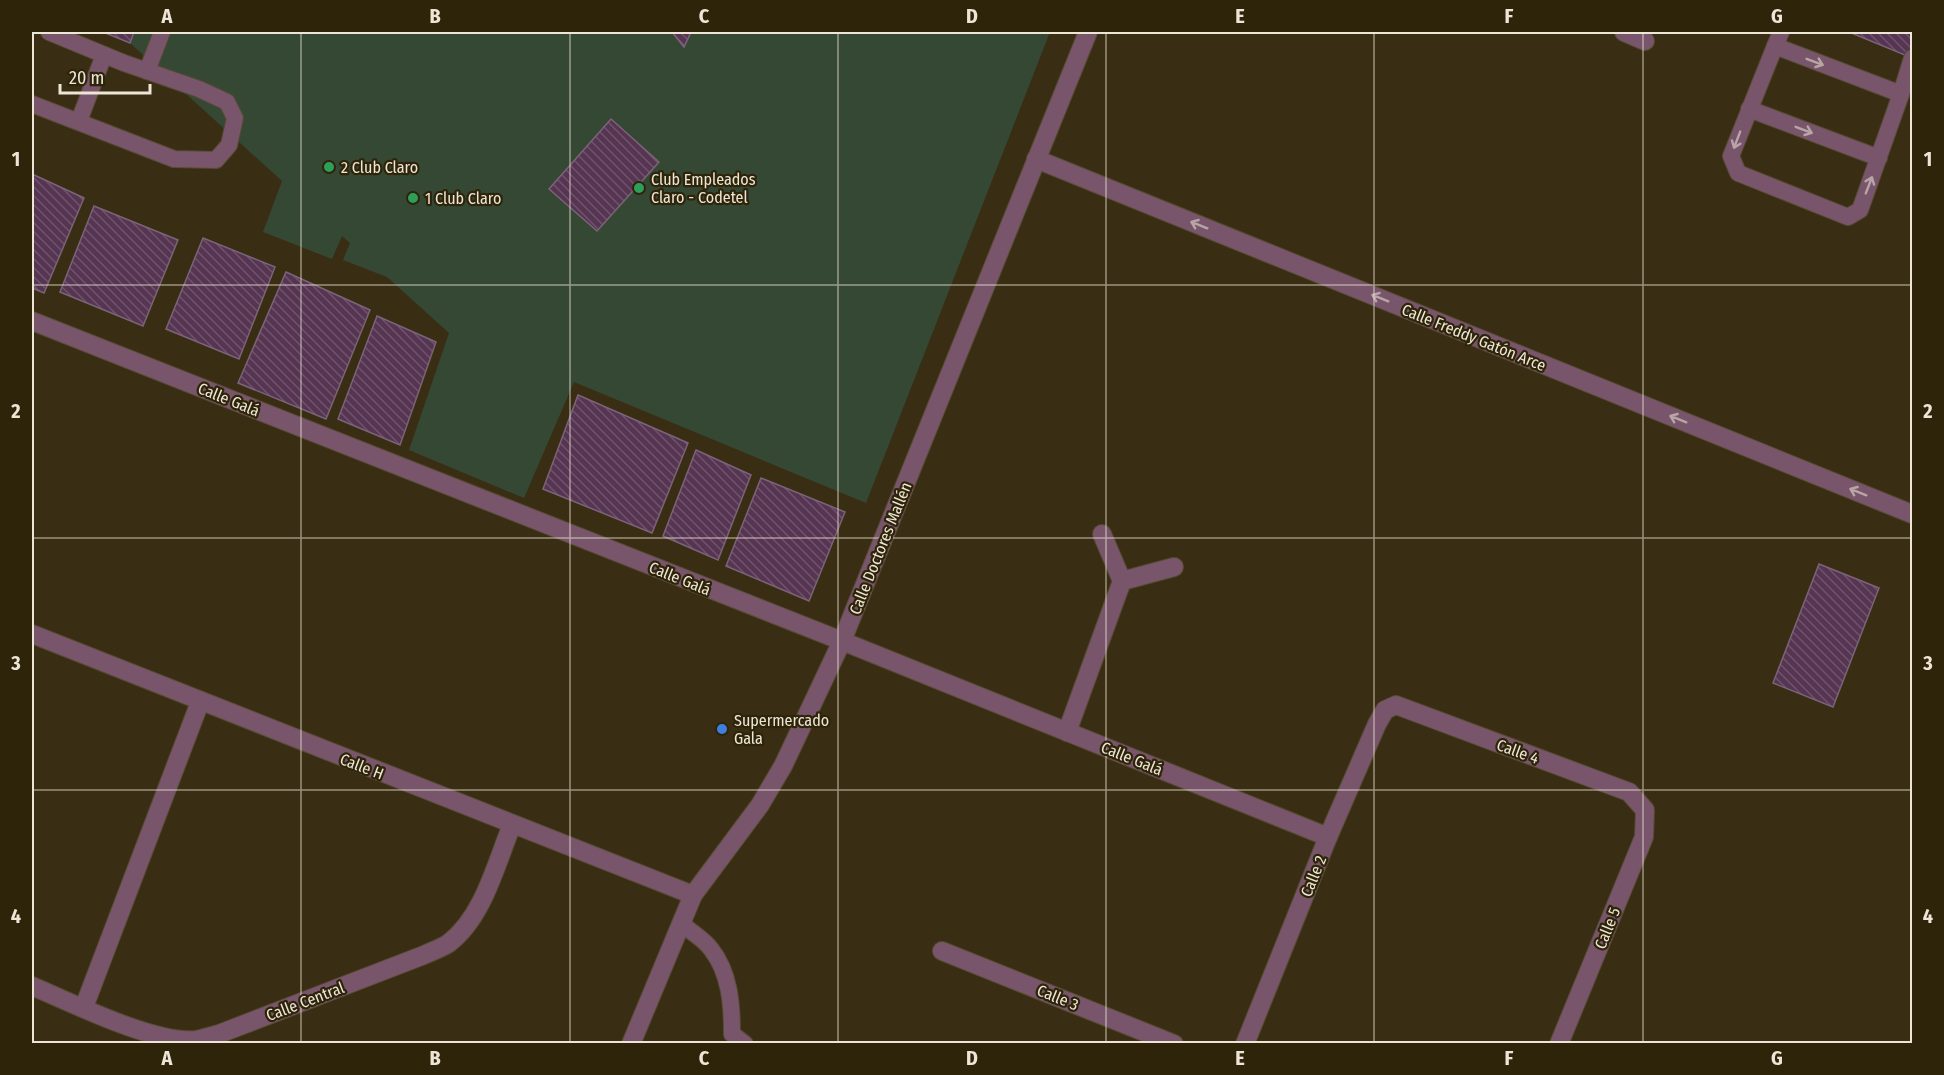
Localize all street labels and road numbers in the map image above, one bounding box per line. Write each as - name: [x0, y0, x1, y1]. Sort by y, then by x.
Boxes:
- street label: Calle Freddy Gatón Arce: [1399, 300, 1549, 375]
- street label: Calle Galá: [195, 379, 262, 420]
- street label: Calle Doctores Mallén: [845, 479, 916, 617]
- street label: Calle Galá: [646, 558, 713, 599]
- street label: Calle 4: [1494, 735, 1542, 768]
- street label: Calle Galá: [1098, 738, 1165, 779]
- street label: Calle H: [337, 749, 386, 783]
- street label: Calle 2: [1297, 853, 1330, 900]
- street label: Calle 5: [1591, 905, 1624, 952]
- street label: Calle Central: [263, 978, 347, 1025]
- street label: Calle 3: [1034, 981, 1081, 1014]

